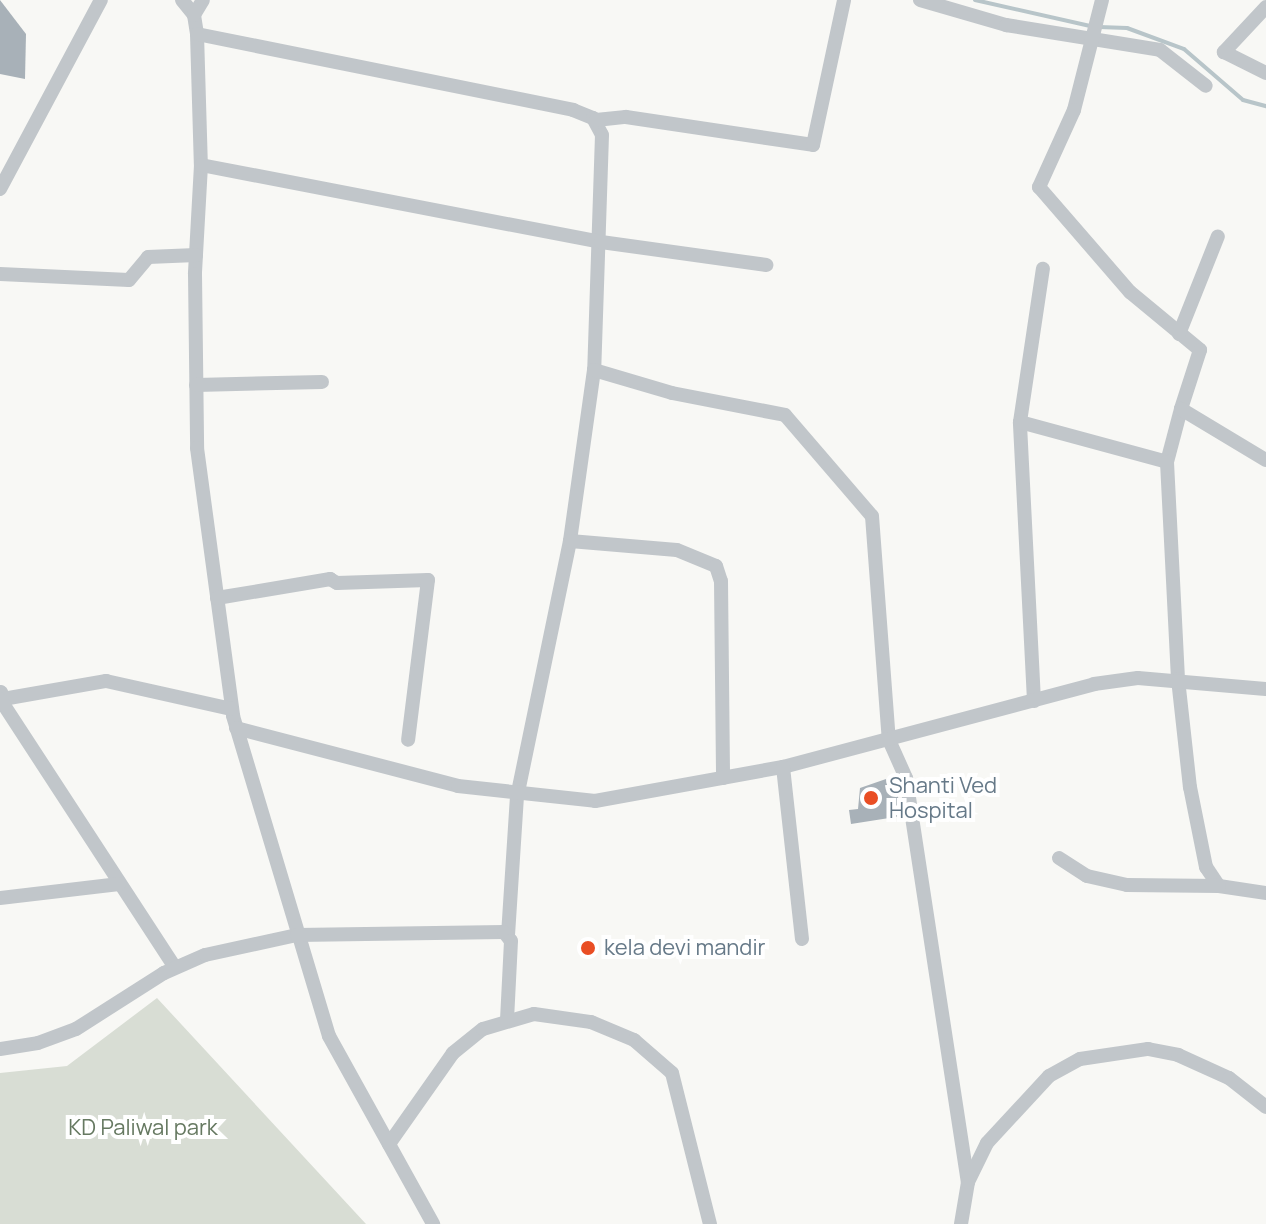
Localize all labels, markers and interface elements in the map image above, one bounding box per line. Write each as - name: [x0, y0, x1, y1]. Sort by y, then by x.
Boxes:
- place label: Shanti Ved Hospital: [889, 772, 997, 824]
- marker: Shanti Ved Hospital: [860, 787, 882, 809]
- place label: kela devi mandir: [604, 935, 765, 961]
- marker: kela devi mandir: [579, 939, 597, 957]
- park label: KD Paliwal park: [68, 1115, 218, 1141]

